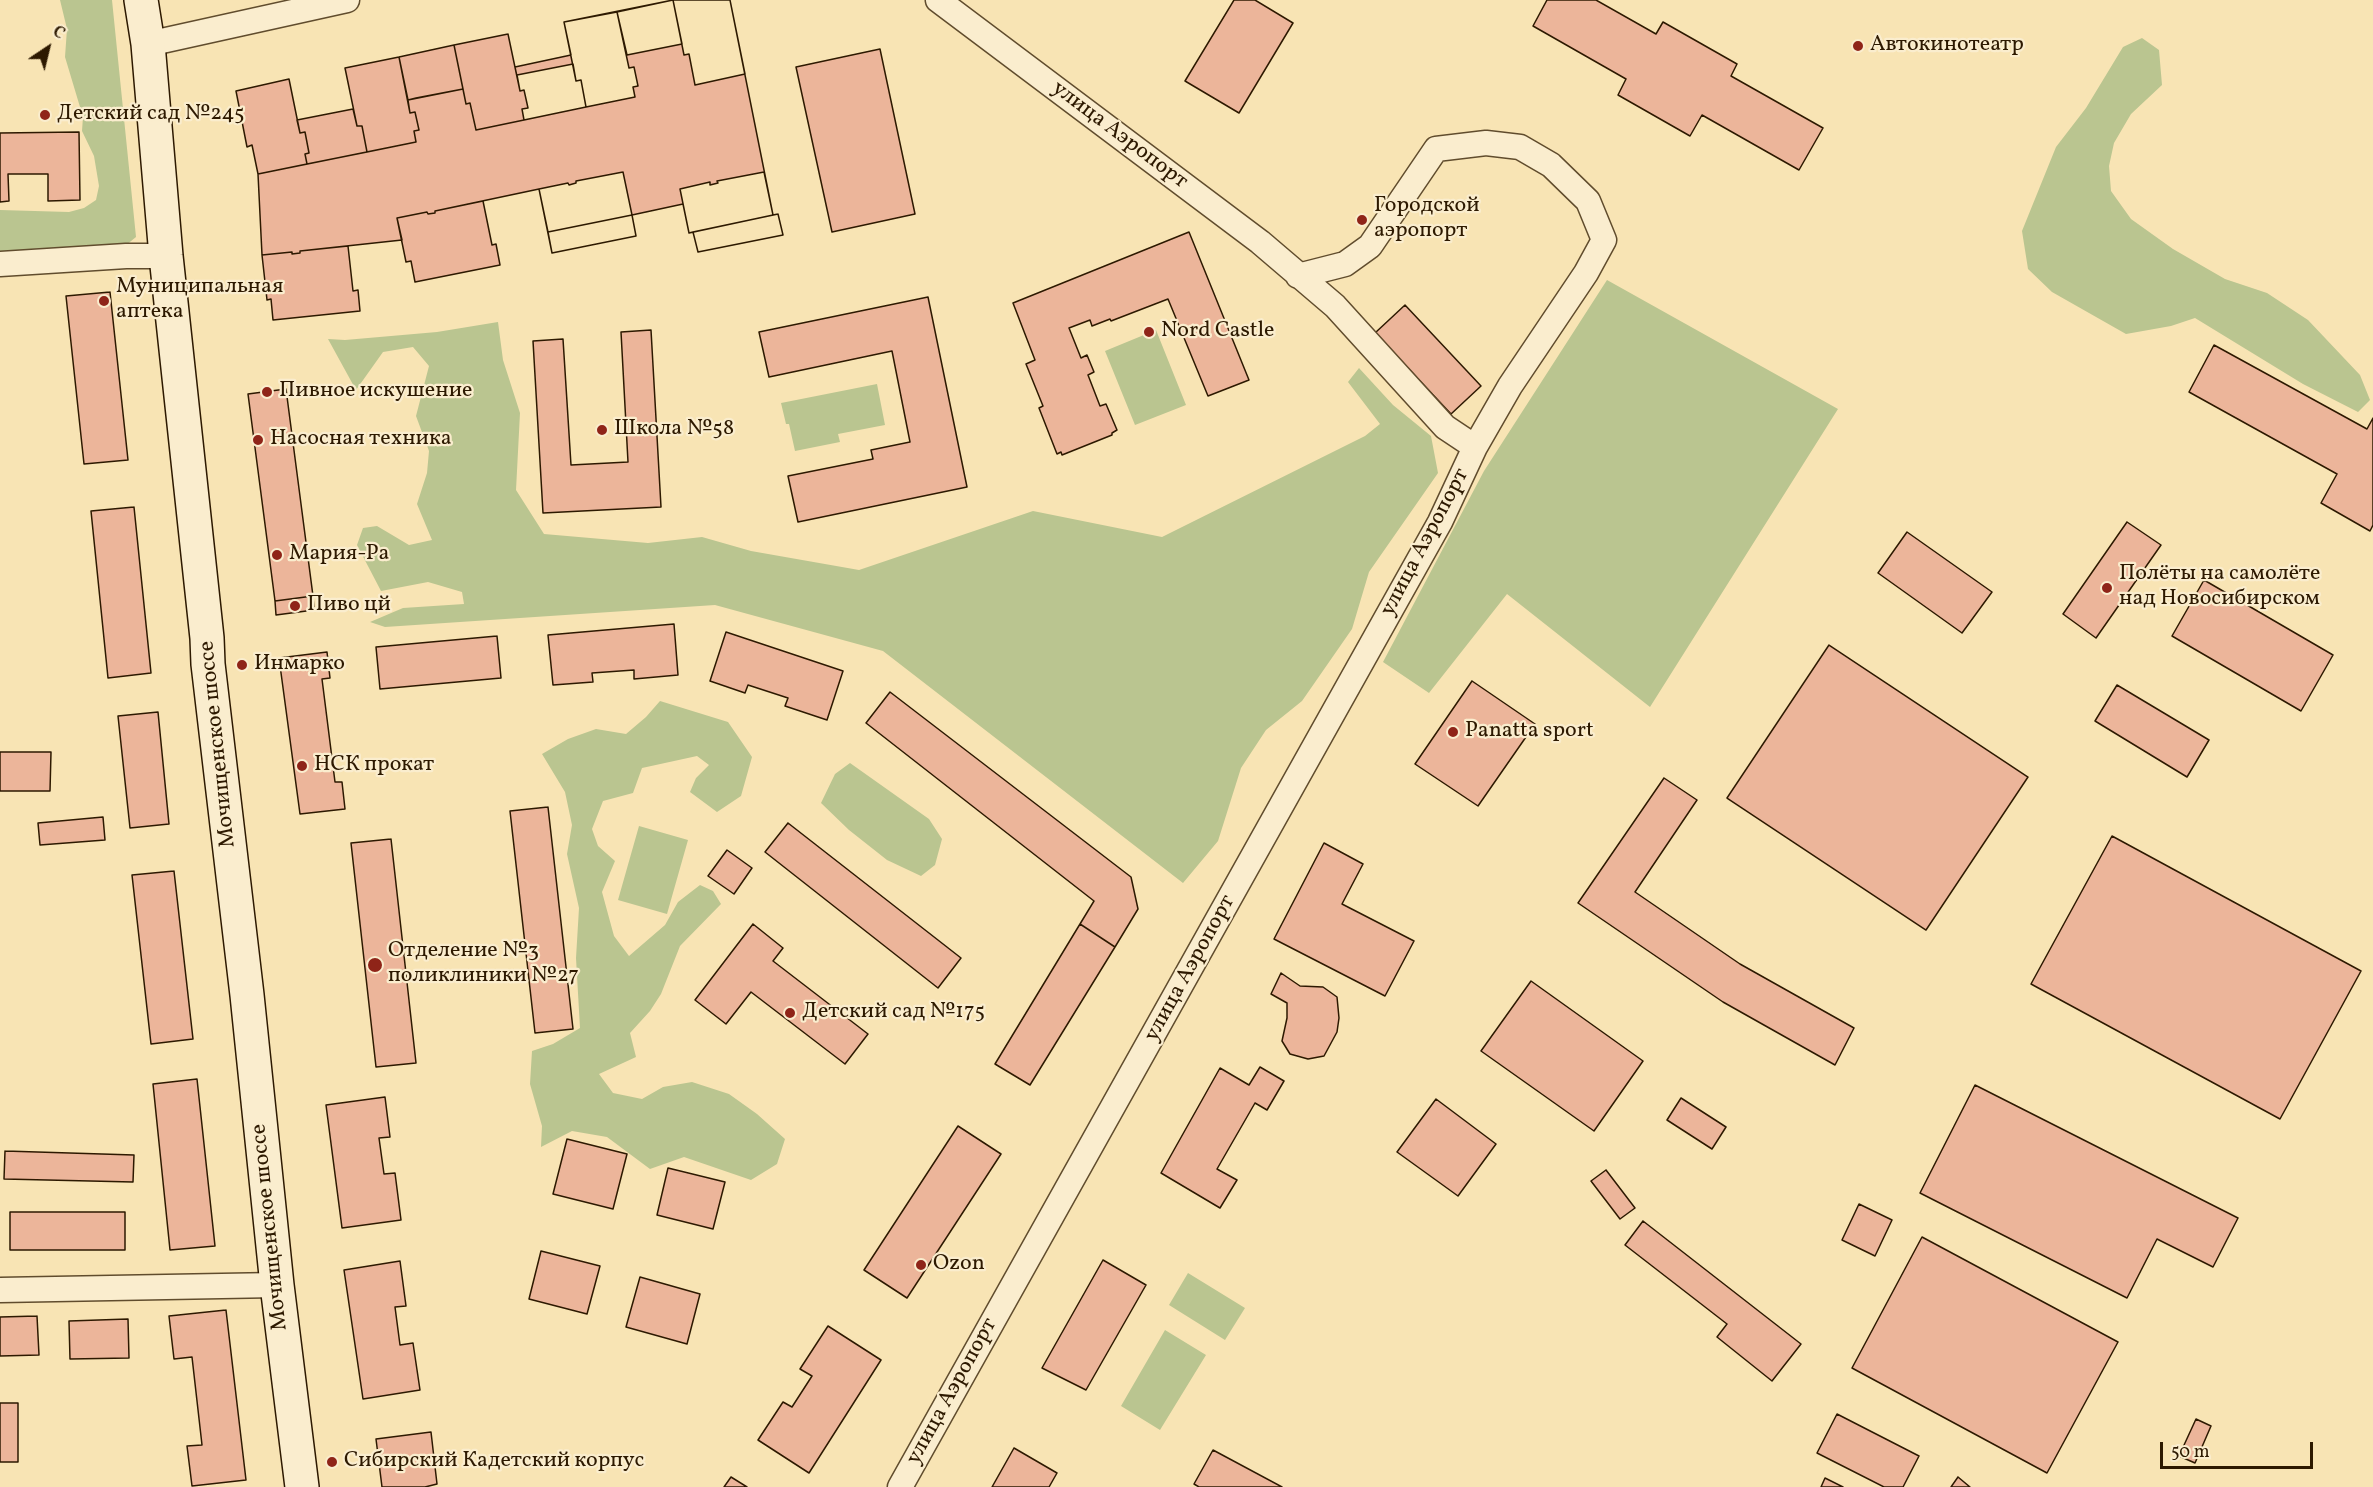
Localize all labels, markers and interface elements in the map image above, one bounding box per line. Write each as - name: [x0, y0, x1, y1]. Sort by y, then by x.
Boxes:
- north arrow: [18, 18, 78, 78]
- text: С: [48, 21, 69, 45]
- place label: Автокинотеатр: [1870, 33, 2024, 59]
- marker: Автокинотеатр: [1851, 39, 1865, 53]
- street label: улица Аэропорт: [1046, 76, 1192, 196]
- place label: Детский сад №245: [57, 102, 245, 128]
- marker: Детский сад №245: [38, 108, 52, 122]
- place label: Городской аэропорт: [1374, 194, 1480, 246]
- marker: Городской аэропорт: [1355, 213, 1369, 227]
- place label: Муниципальная аптека: [116, 275, 283, 326]
- marker: Муниципальная аптека: [97, 294, 111, 308]
- place label: Nord Castle: [1161, 319, 1275, 345]
- marker: Nord Castle: [1142, 325, 1156, 339]
- place label: Пивное искушение: [279, 379, 472, 405]
- marker: Пивное искушение: [260, 385, 274, 399]
- place label: Школа №58: [614, 417, 734, 443]
- marker: Школа №58: [595, 423, 609, 437]
- place label: Насосная техника: [270, 427, 452, 453]
- marker: Насосная техника: [251, 433, 265, 447]
- street label: улица Аэропорт: [1376, 465, 1476, 621]
- place label: Мария-Ра: [289, 542, 390, 568]
- marker: Мария-Ра: [270, 548, 284, 562]
- place label: Полёты на самолёте над Новосибирском: [2119, 562, 2320, 614]
- marker: Полёты на самолёте над Новосибирском: [2100, 581, 2114, 595]
- place label: Пиво цй: [307, 593, 391, 619]
- marker: Пиво цй: [288, 599, 302, 613]
- street label: Мочищенское шоссе: [195, 639, 243, 849]
- place label: Инмарко: [254, 652, 345, 678]
- marker: Инмарко: [235, 658, 249, 672]
- place label: Panatta sport: [1465, 719, 1594, 745]
- marker: Panatta sport: [1446, 725, 1460, 739]
- place label: НСК прокат: [314, 753, 434, 779]
- marker: НСК прокат: [295, 759, 309, 773]
- street label: улица Аэропорт: [1140, 891, 1242, 1047]
- place label: Отделение №3 поликлиники №27: [388, 939, 579, 990]
- marker: Отделение №3 поликлиники №27: [366, 956, 384, 974]
- place label: Детский сад №175: [802, 1000, 985, 1026]
- marker: Детский сад №175: [783, 1006, 797, 1020]
- street label: Мочищенское шоссе: [247, 1122, 295, 1332]
- place label: Ozon: [933, 1252, 985, 1278]
- marker: Ozon: [914, 1258, 928, 1272]
- street label: улица Аэропорт: [902, 1314, 1004, 1470]
- scale bar: [2163, 1430, 2316, 1468]
- text: 50 m: [2171, 1440, 2210, 1465]
- place label: Сибирский Кадетский корпус: [344, 1449, 644, 1475]
- marker: Сибирский Кадетский корпус: [325, 1455, 339, 1469]

